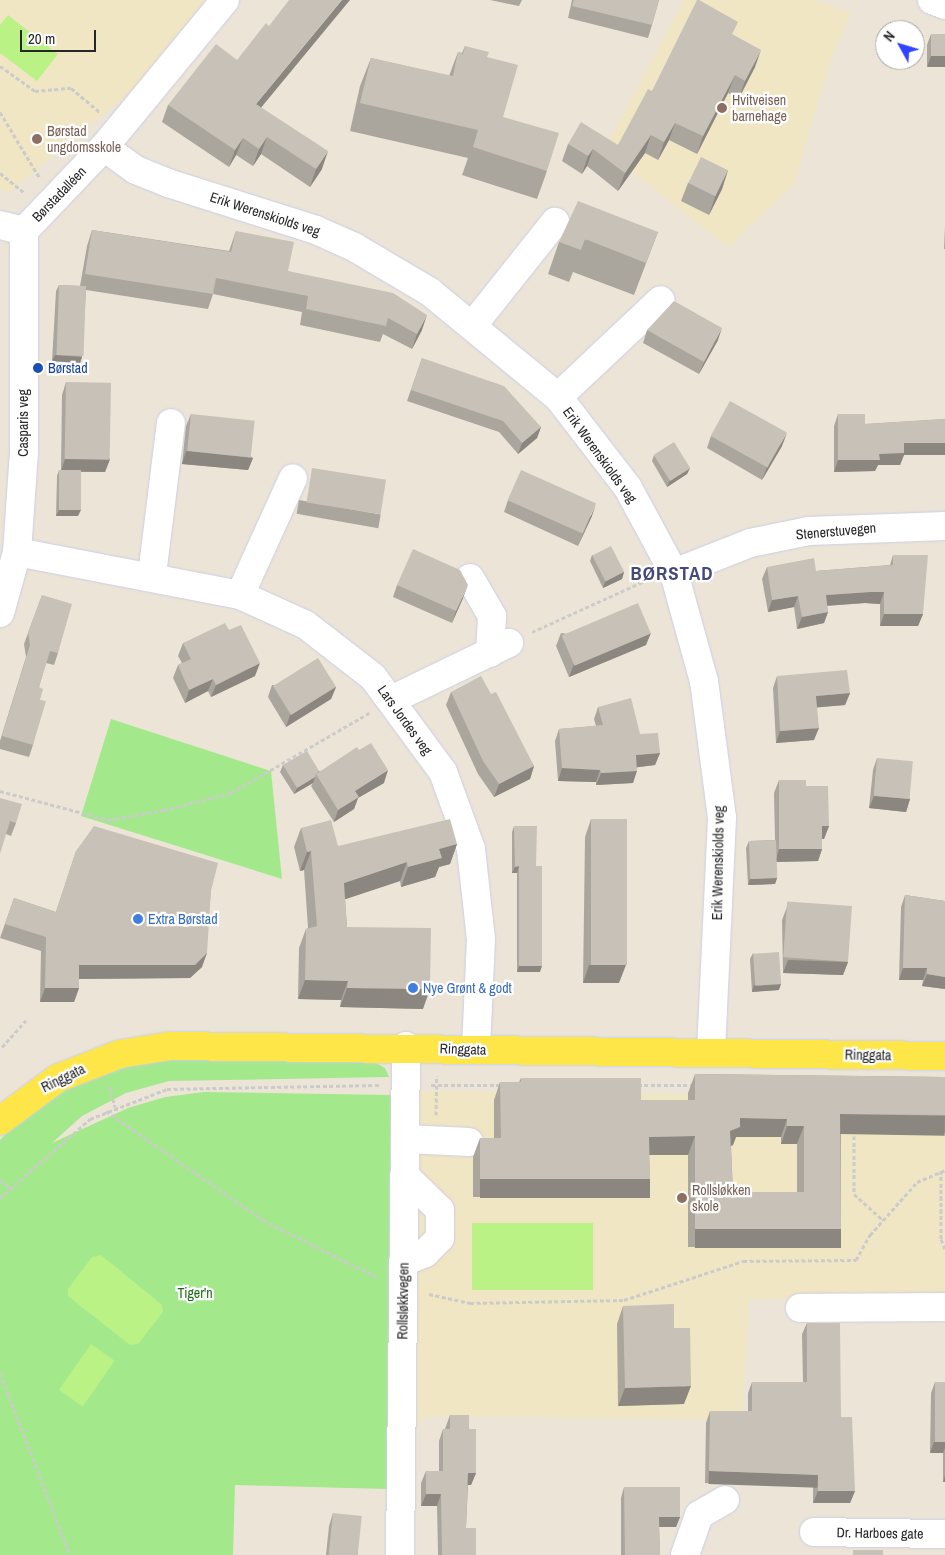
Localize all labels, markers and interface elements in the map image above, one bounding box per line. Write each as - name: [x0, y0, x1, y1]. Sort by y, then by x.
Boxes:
- scale bar: [22, 20, 99, 52]
- north arrow: [875, 20, 925, 70]
- text: N: [880, 27, 899, 45]
- text: 20 m: [28, 28, 55, 49]
- place label: Hvitveisen barnehage: [732, 92, 787, 124]
- marker: Hvitveisen barnehage: [716, 102, 728, 114]
- place label: Børstad ungdomsskole: [47, 123, 121, 156]
- marker: Børstad ungdomsskole: [31, 133, 43, 145]
- street label: Børstadalléen: [29, 163, 89, 225]
- street label: Erik Werenskiolds veg: [208, 188, 322, 240]
- place label: Børstad: [48, 360, 88, 376]
- marker: Børstad: [32, 362, 44, 374]
- street label: Casparis veg: [15, 389, 31, 457]
- street label: Erik Werenskiolds veg: [560, 404, 640, 506]
- street label: Stenerstuvegen: [795, 519, 877, 543]
- district label: BØRSTAD: [630, 563, 714, 585]
- street label: Lars Jordes veg: [374, 682, 436, 758]
- street label: Erik Werenskiolds veg: [709, 806, 727, 920]
- place label: Extra Børstad: [148, 911, 218, 927]
- marker: Extra Børstad: [132, 913, 144, 925]
- place label: Nye Grønt & godt: [423, 980, 512, 996]
- marker: Nye Grønt & godt: [407, 982, 419, 994]
- street label: Ringgata: [439, 1040, 487, 1058]
- street label: Ringgata: [845, 1046, 891, 1064]
- street label: Ringgata: [38, 1060, 88, 1096]
- place label: Rollsløkken skole: [692, 1182, 751, 1214]
- marker: Rollsløkken skole: [676, 1192, 688, 1204]
- street label: Rollsløkkvegen: [394, 1262, 412, 1340]
- park label: Tiger'n: [177, 1285, 213, 1301]
- street label: Dr. Harboes gate: [836, 1524, 924, 1542]

